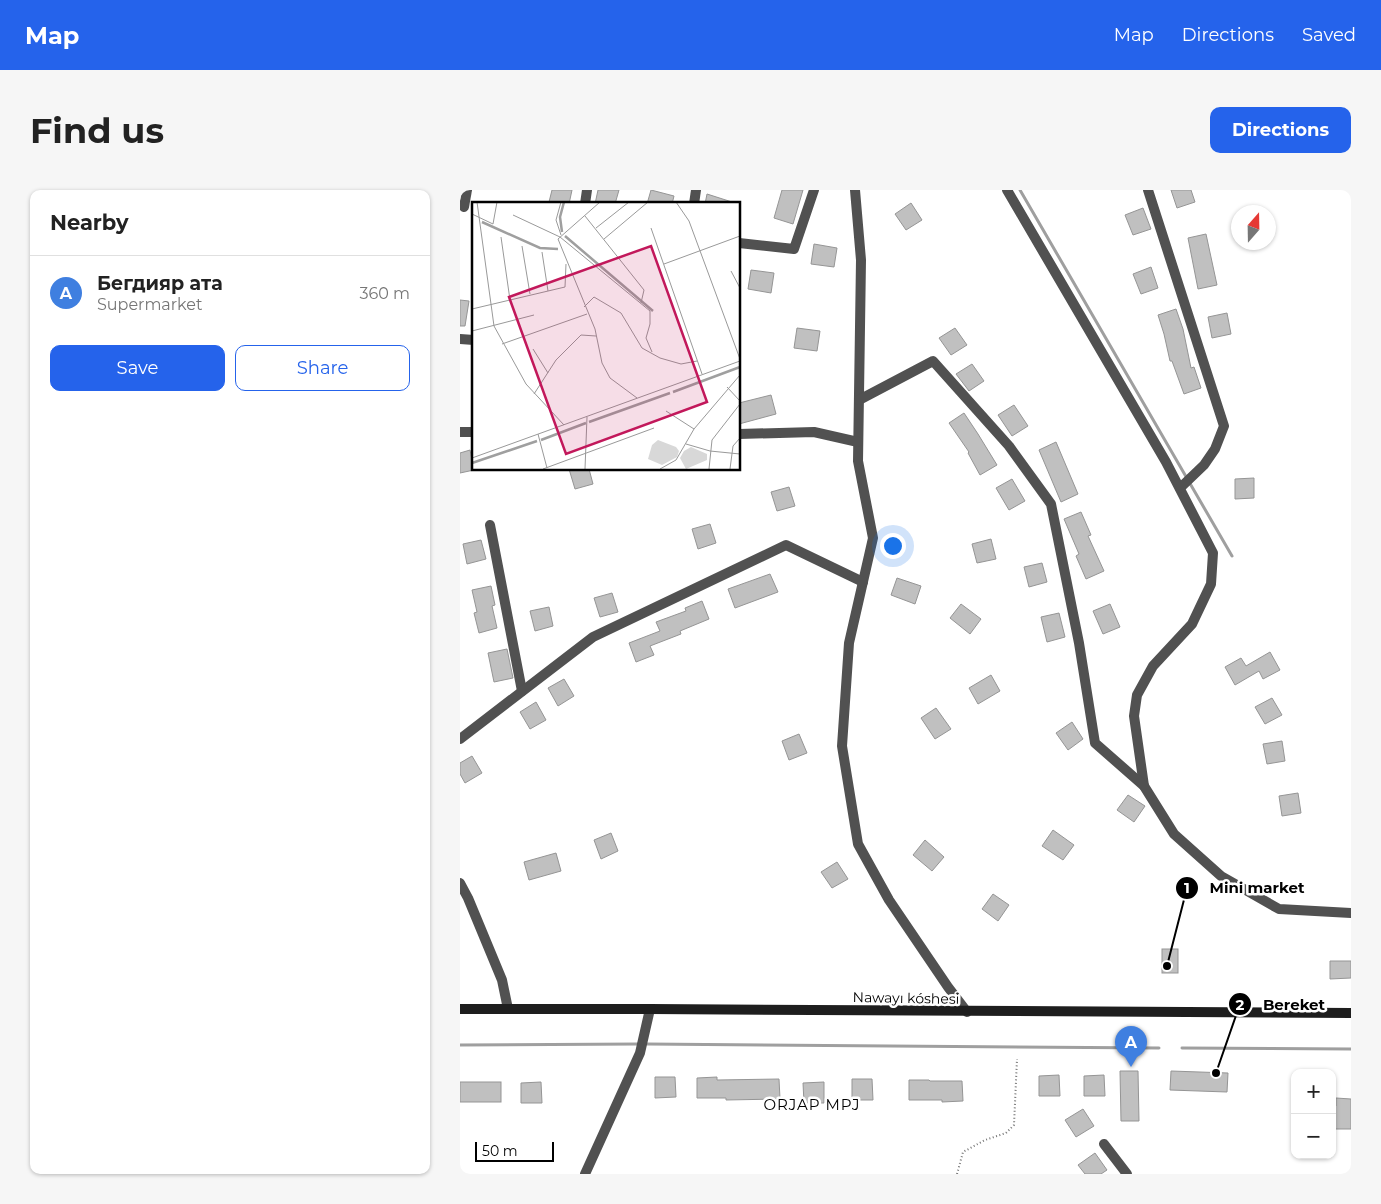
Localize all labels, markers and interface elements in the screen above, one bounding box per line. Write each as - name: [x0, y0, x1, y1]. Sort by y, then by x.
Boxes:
- text: Map: [25, 21, 79, 50]
- text: Map: [1114, 24, 1154, 46]
- text: Directions: [1182, 24, 1274, 46]
- text: Saved: [1302, 24, 1356, 46]
- button: Directions: [1210, 107, 1351, 153]
- text: Find us: [30, 109, 164, 152]
- inset map: [472, 202, 740, 470]
- north arrow: [1231, 205, 1276, 250]
- text: Nearby: [50, 210, 129, 235]
- text: Бегдияр ата: [97, 272, 223, 295]
- text: A: [60, 284, 72, 303]
- text: 360 m: [359, 284, 410, 303]
- text: Supermarket: [97, 295, 203, 314]
- button: Save: [50, 345, 225, 391]
- button: Share: [235, 345, 410, 391]
- your location: [880, 533, 906, 559]
- callout: Mini market: [1174, 873, 1314, 903]
- text: 1: [1184, 878, 1190, 897]
- text: Mini market: [1210, 878, 1305, 897]
- street label: Nawayı kóshesi: [852, 988, 960, 1008]
- callout: Bereket: [1228, 989, 1335, 1019]
- text: 2: [1236, 995, 1245, 1014]
- text: Bereket: [1263, 995, 1326, 1014]
- pin: A: [1115, 1026, 1147, 1067]
- map controls: [1291, 1069, 1336, 1159]
- button: +: [1291, 1069, 1336, 1114]
- district label: ORJAP MPJ: [763, 1095, 861, 1114]
- button: −: [1291, 1114, 1336, 1159]
- scale bar: [475, 1139, 554, 1162]
- text: 50 m: [482, 1142, 518, 1160]

